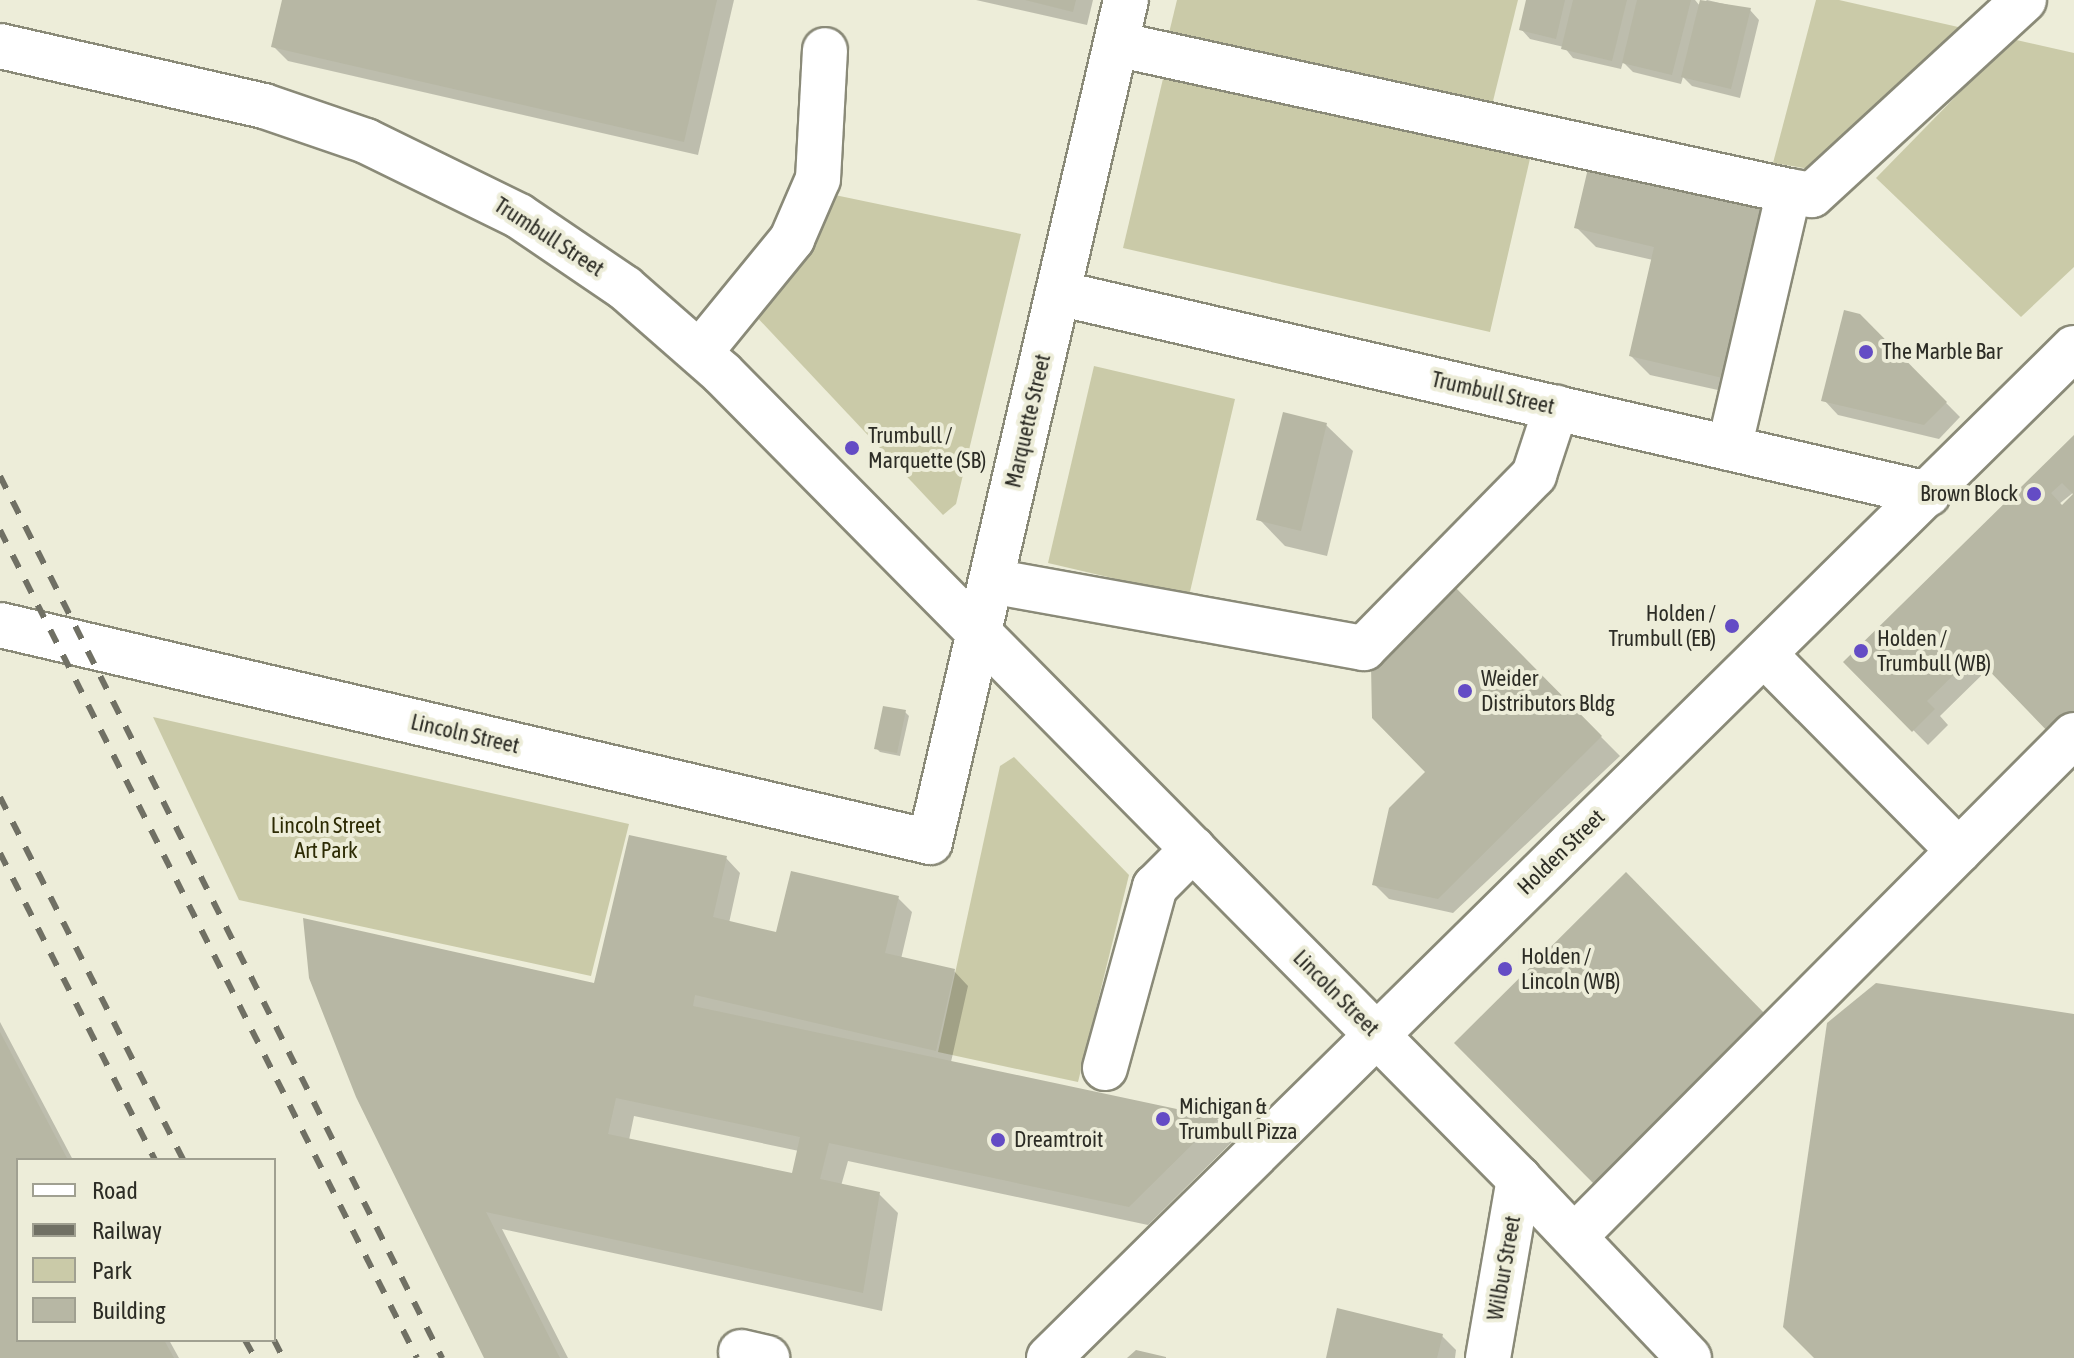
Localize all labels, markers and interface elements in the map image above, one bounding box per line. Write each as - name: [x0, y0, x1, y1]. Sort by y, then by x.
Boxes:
- street label: Trumbull Street: [489, 192, 609, 282]
- place label: The Marble Bar: [1882, 339, 2003, 365]
- marker: The Marble Bar: [1857, 343, 1875, 361]
- street label: Marquette Street: [1000, 352, 1056, 490]
- street label: Trumbull Street: [1429, 366, 1557, 420]
- place label: Trumbull / Marquette (SB): [868, 422, 986, 474]
- marker: Trumbull / Marquette (SB): [843, 439, 861, 457]
- place label: Brown Block: [1920, 481, 2018, 507]
- marker: Brown Block: [2025, 485, 2043, 503]
- place label: Holden / Trumbull (EB): [1609, 600, 1716, 652]
- marker: Holden / Trumbull (EB): [1723, 617, 1741, 635]
- place label: Holden / Trumbull (WB): [1877, 625, 1991, 676]
- marker: Holden / Trumbull (WB): [1852, 642, 1870, 660]
- place label: Weider Distributors Bldg: [1481, 665, 1615, 716]
- marker: Weider Distributors Bldg: [1456, 682, 1474, 700]
- street label: Lincoln Street: [408, 709, 522, 759]
- street label: Holden Street: [1512, 804, 1610, 900]
- park label: Lincoln Street Art Park: [271, 812, 381, 864]
- place label: Holden / Lincoln (WB): [1521, 943, 1620, 994]
- street label: Lincoln Street: [1288, 945, 1384, 1041]
- marker: Holden / Lincoln (WB): [1496, 960, 1514, 978]
- place label: Michigan & Trumbull Pizza: [1179, 1093, 1297, 1144]
- marker: Michigan & Trumbull Pizza: [1154, 1110, 1172, 1128]
- place label: Dreamtroit: [1014, 1127, 1103, 1153]
- marker: Dreamtroit: [989, 1131, 1007, 1149]
- legend: [16, 1158, 276, 1342]
- text: Road: [92, 1177, 138, 1204]
- street label: Wilbur Street: [1482, 1214, 1526, 1322]
- text: Railway: [92, 1217, 162, 1244]
- text: Park: [92, 1257, 132, 1284]
- text: Building: [92, 1297, 165, 1324]

